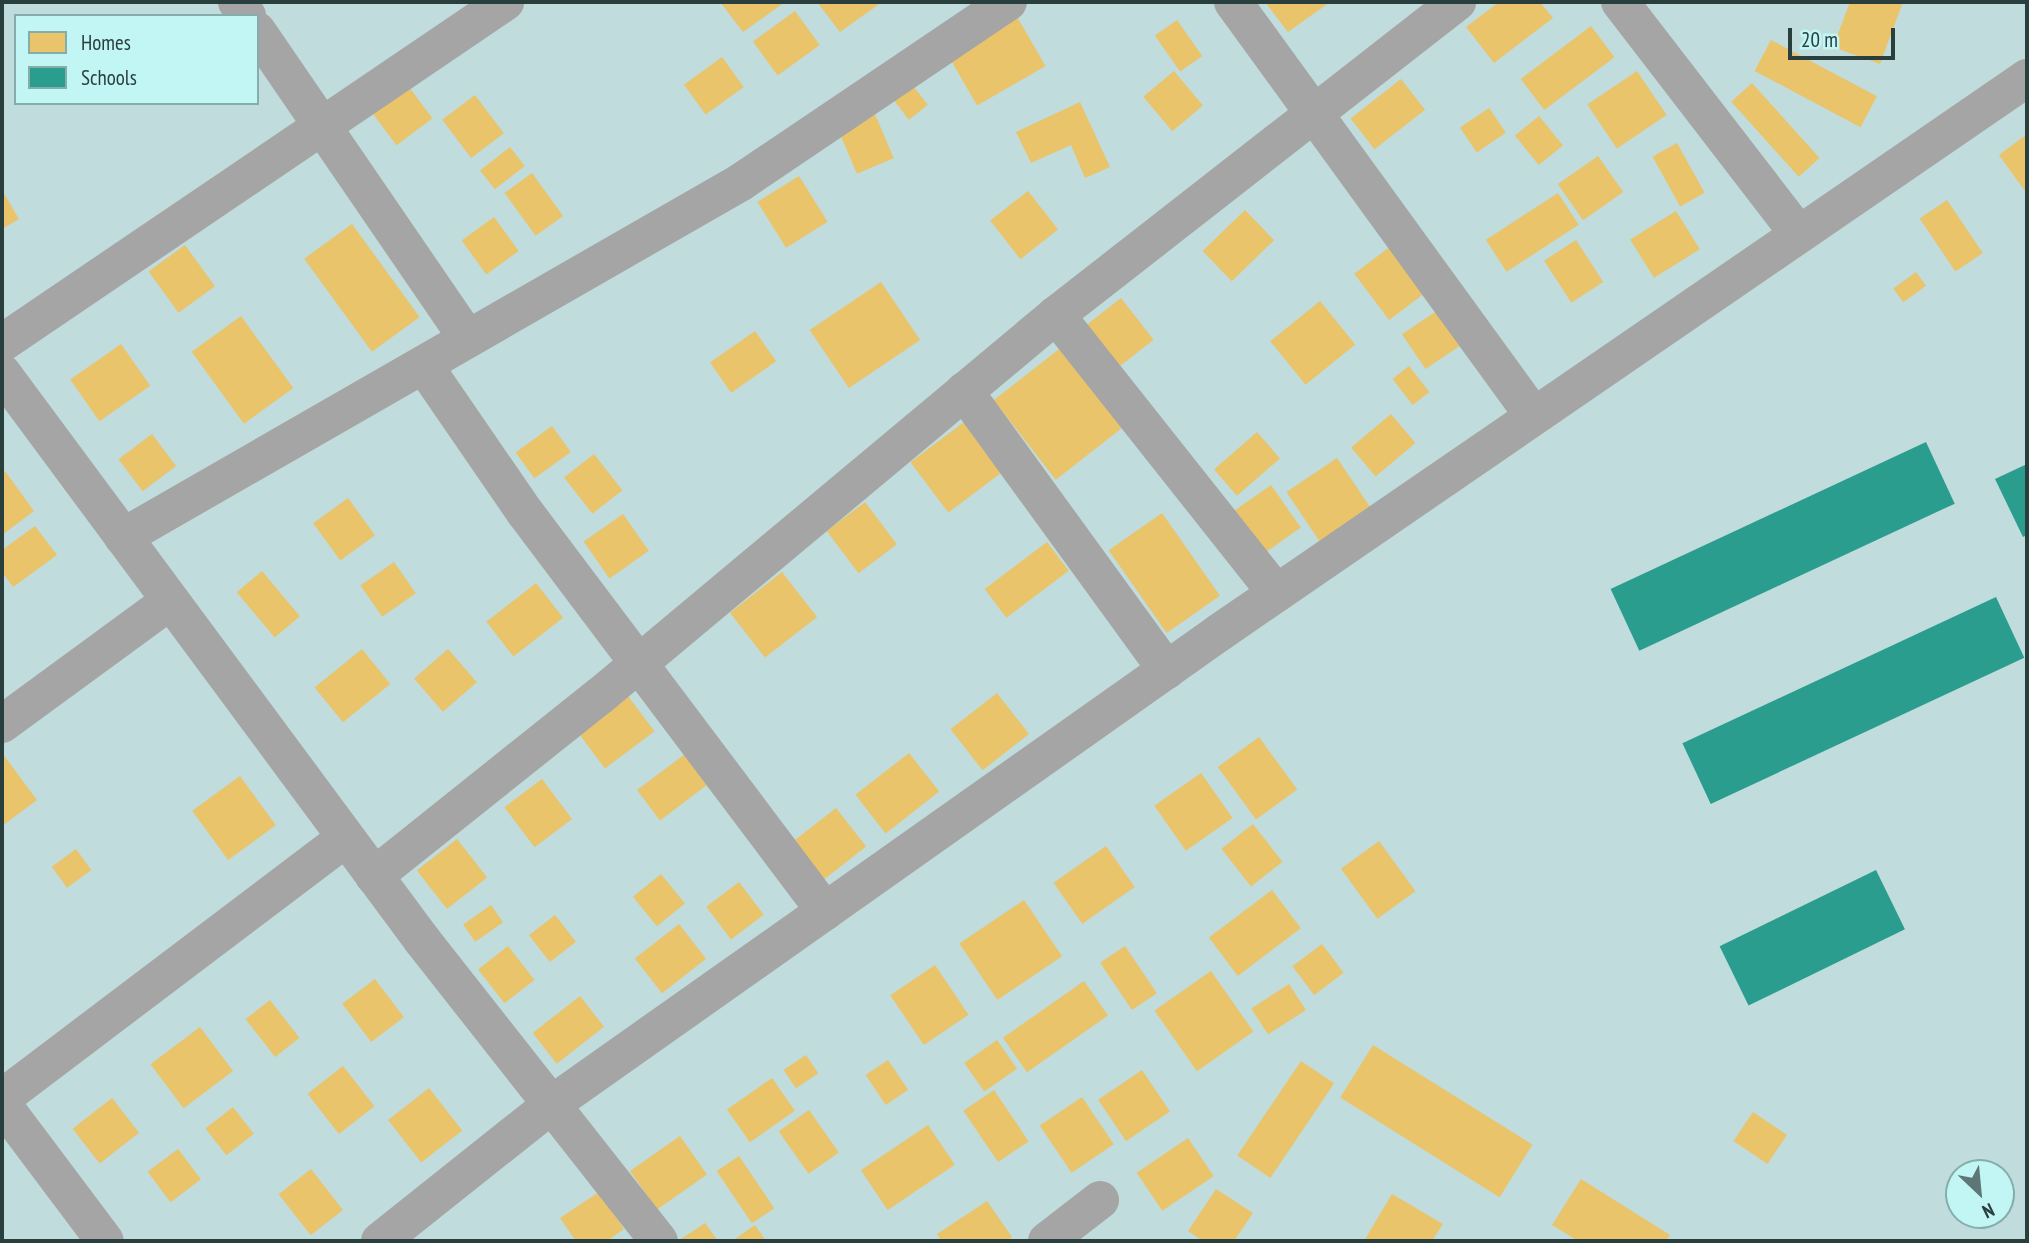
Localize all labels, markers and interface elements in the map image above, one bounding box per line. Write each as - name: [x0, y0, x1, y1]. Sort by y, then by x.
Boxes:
- legend: [14, 14, 259, 105]
- scale bar: [1791, 14, 1898, 58]
- text: 20 m: [1801, 26, 1838, 53]
- text: Homes: [81, 29, 131, 56]
- text: Schools: [81, 64, 137, 91]
- north arrow: [1945, 1159, 2015, 1229]
- text: N: [1978, 1198, 1998, 1224]

